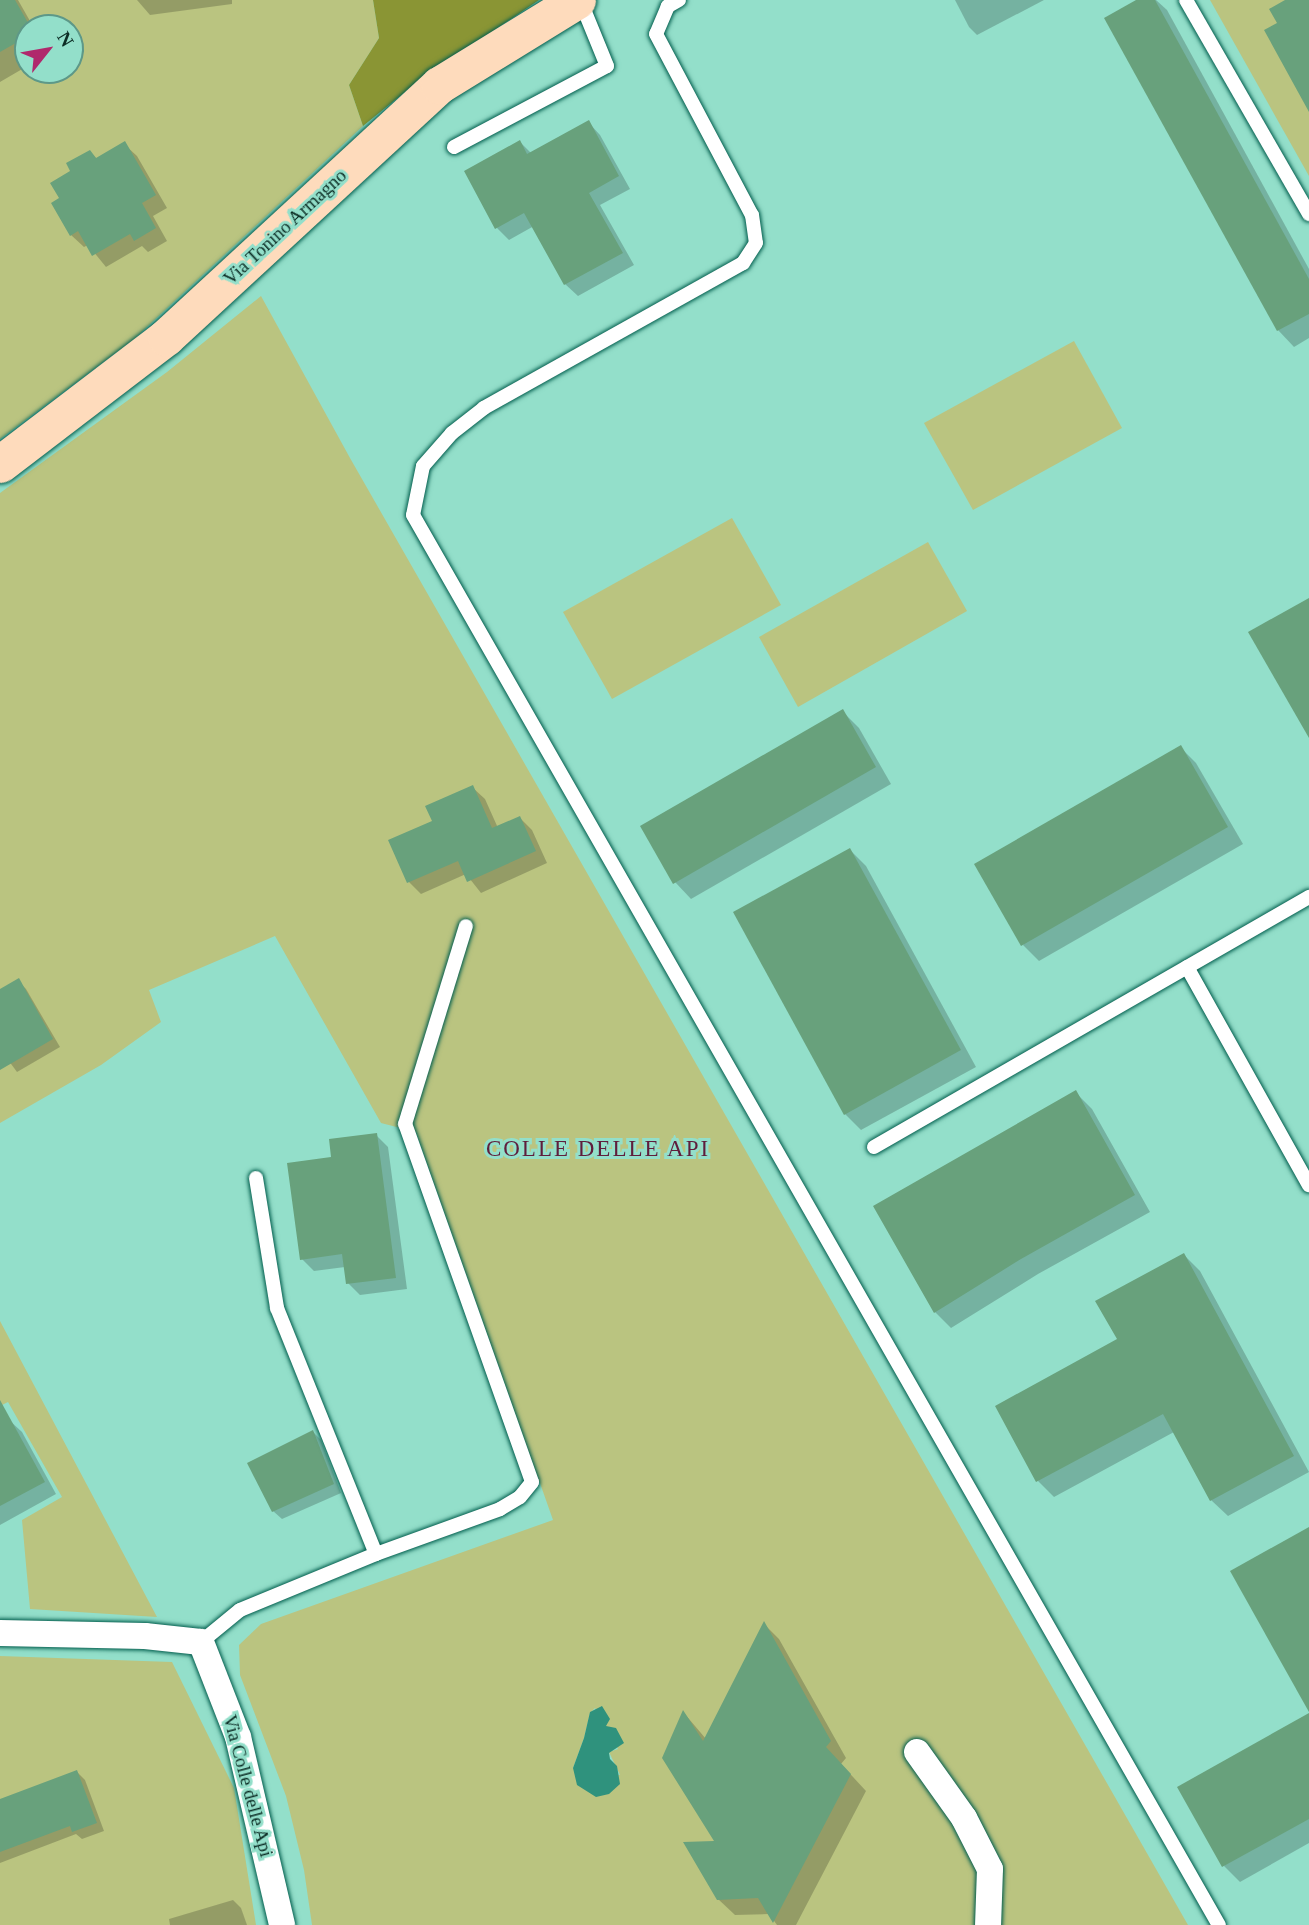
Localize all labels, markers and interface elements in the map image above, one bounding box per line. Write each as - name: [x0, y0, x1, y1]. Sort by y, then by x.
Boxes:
- north arrow: [14, 14, 84, 84]
- text: N: [53, 28, 78, 50]
- street label: Via Tonino Armagno: [218, 164, 352, 290]
- district label: COLLE DELLE API: [487, 1135, 709, 1163]
- street label: Via Colle delle Api: [218, 1712, 278, 1860]

